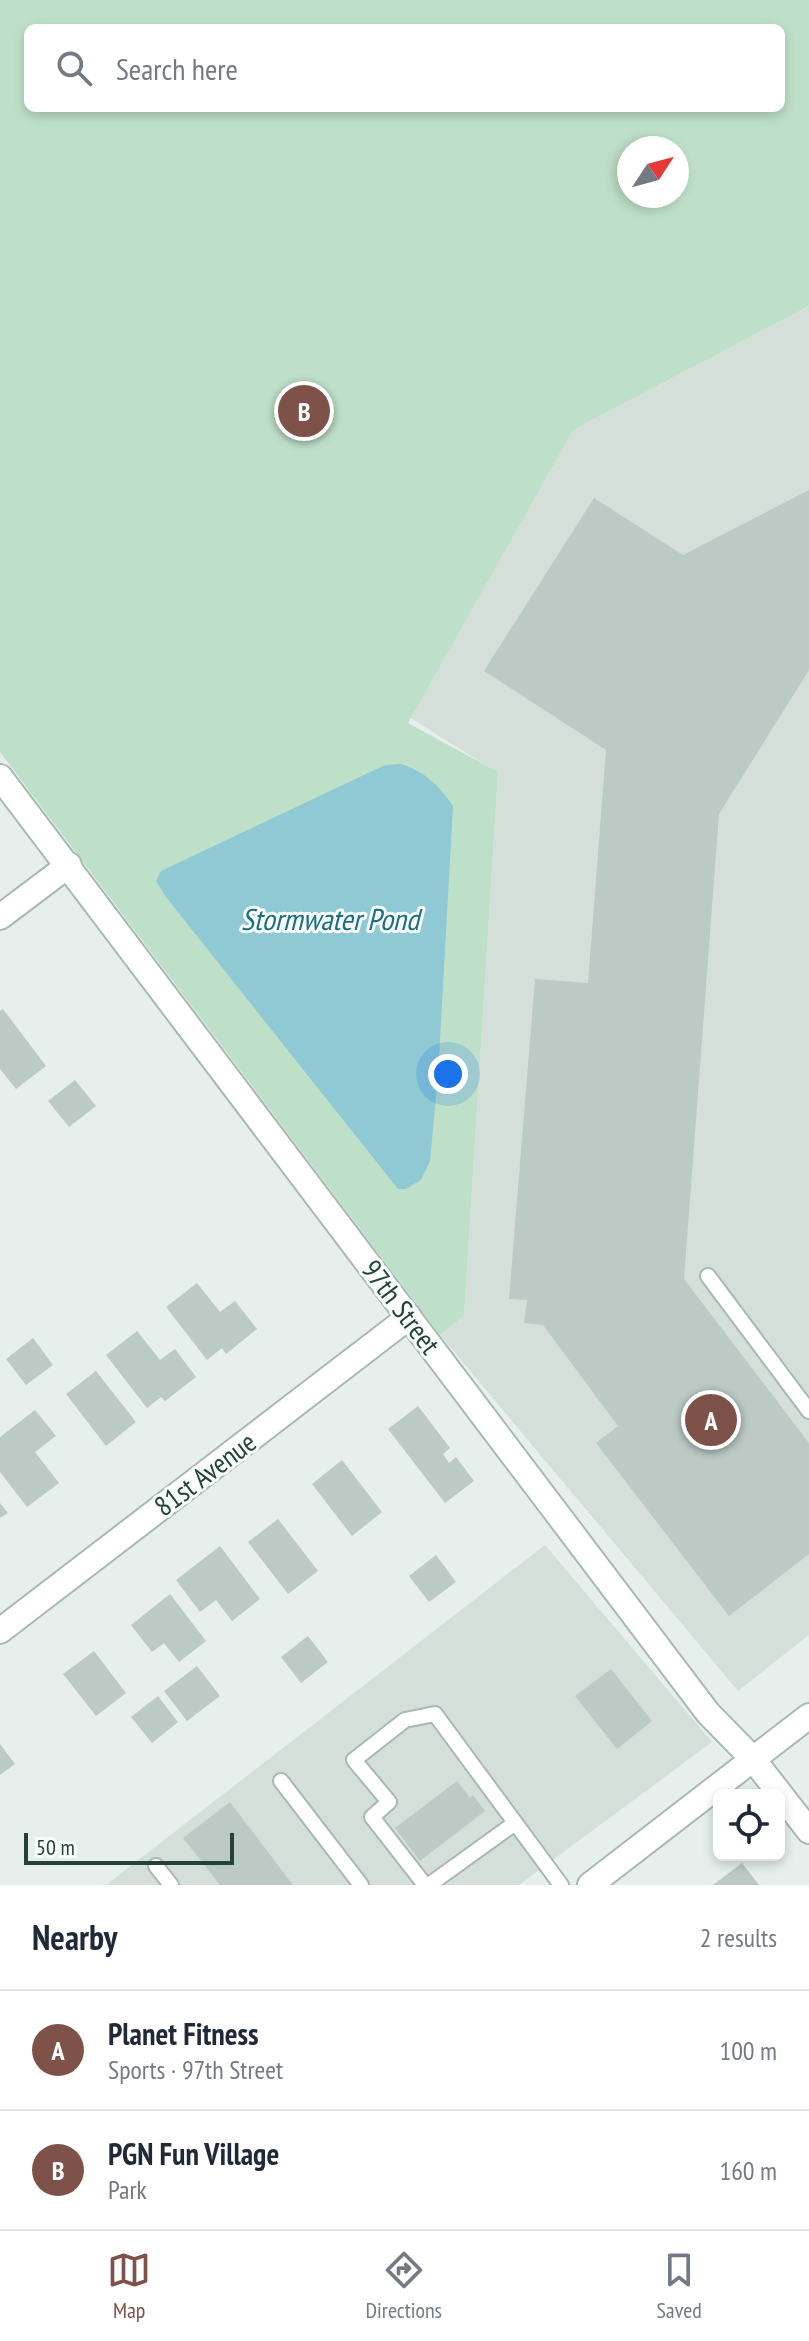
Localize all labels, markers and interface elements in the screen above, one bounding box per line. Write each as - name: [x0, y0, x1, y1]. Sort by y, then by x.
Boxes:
- search box: [24, 24, 785, 112]
- icon: search: [52, 46, 96, 90]
- text: Search here: [116, 49, 238, 88]
- north arrow: [617, 136, 689, 208]
- pin: B: [278, 381, 330, 441]
- water label: Stormwater Pond: [241, 899, 423, 938]
- your location: [428, 1054, 468, 1094]
- street label: 97th Street: [354, 1252, 449, 1362]
- pin: A: [685, 1390, 737, 1450]
- street label: 81st Avenue: [146, 1423, 263, 1524]
- map controls: [713, 1789, 785, 1861]
- button: locate: [713, 1789, 785, 1861]
- scale bar: [24, 1829, 234, 1865]
- text: 50 m: [36, 1833, 75, 1861]
- text: Nearby: [32, 1915, 117, 1959]
- text: 2 results: [700, 1921, 777, 1954]
- text: Planet Fitness: [108, 2014, 259, 2053]
- text: A: [51, 2034, 65, 2067]
- text: 100 m: [719, 2034, 777, 2067]
- text: Sports · 97th Street: [108, 2053, 283, 2086]
- text: PGN Fun Village: [108, 2134, 279, 2173]
- text: B: [52, 2154, 64, 2187]
- text: 160 m: [719, 2154, 777, 2187]
- text: Park: [108, 2173, 147, 2206]
- tab: Map: [107, 2248, 151, 2324]
- tab: Directions: [366, 2248, 442, 2324]
- tab: Saved: [656, 2248, 702, 2324]

